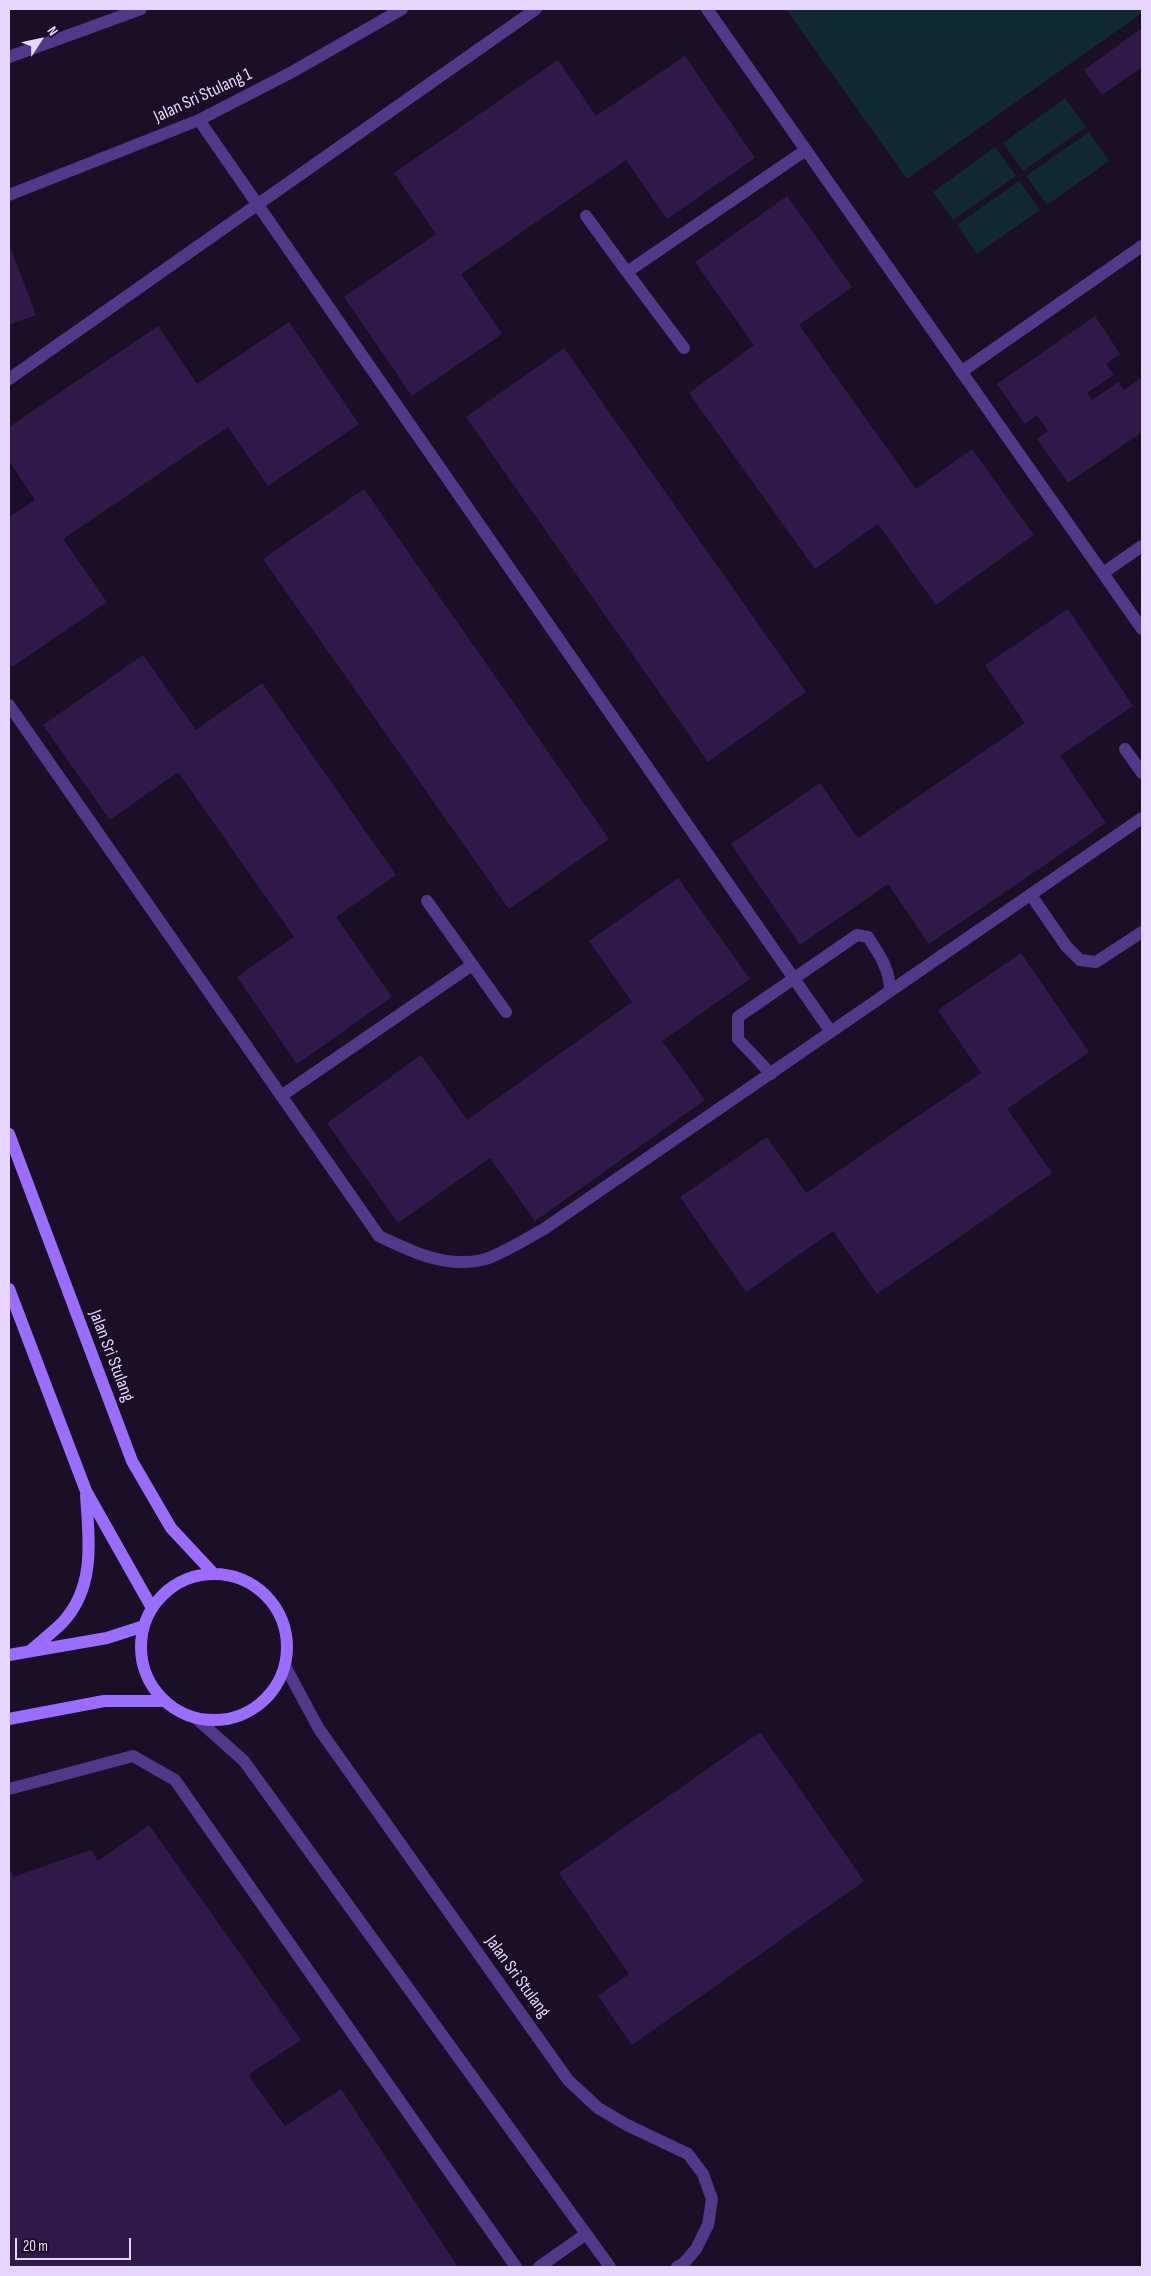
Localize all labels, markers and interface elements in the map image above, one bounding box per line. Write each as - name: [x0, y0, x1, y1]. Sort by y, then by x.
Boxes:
- north arrow: [15, 15, 65, 65]
- text: N: [44, 23, 62, 39]
- street label: Jalan Sri Stulang 1: [151, 64, 255, 128]
- street label: Jalan Sri Stulang: [84, 1307, 138, 1405]
- street label: Jalan Sri Stulang: [480, 1932, 554, 2022]
- scale bar: [18, 2228, 134, 2260]
- text: 20 m: [23, 2237, 48, 2256]

